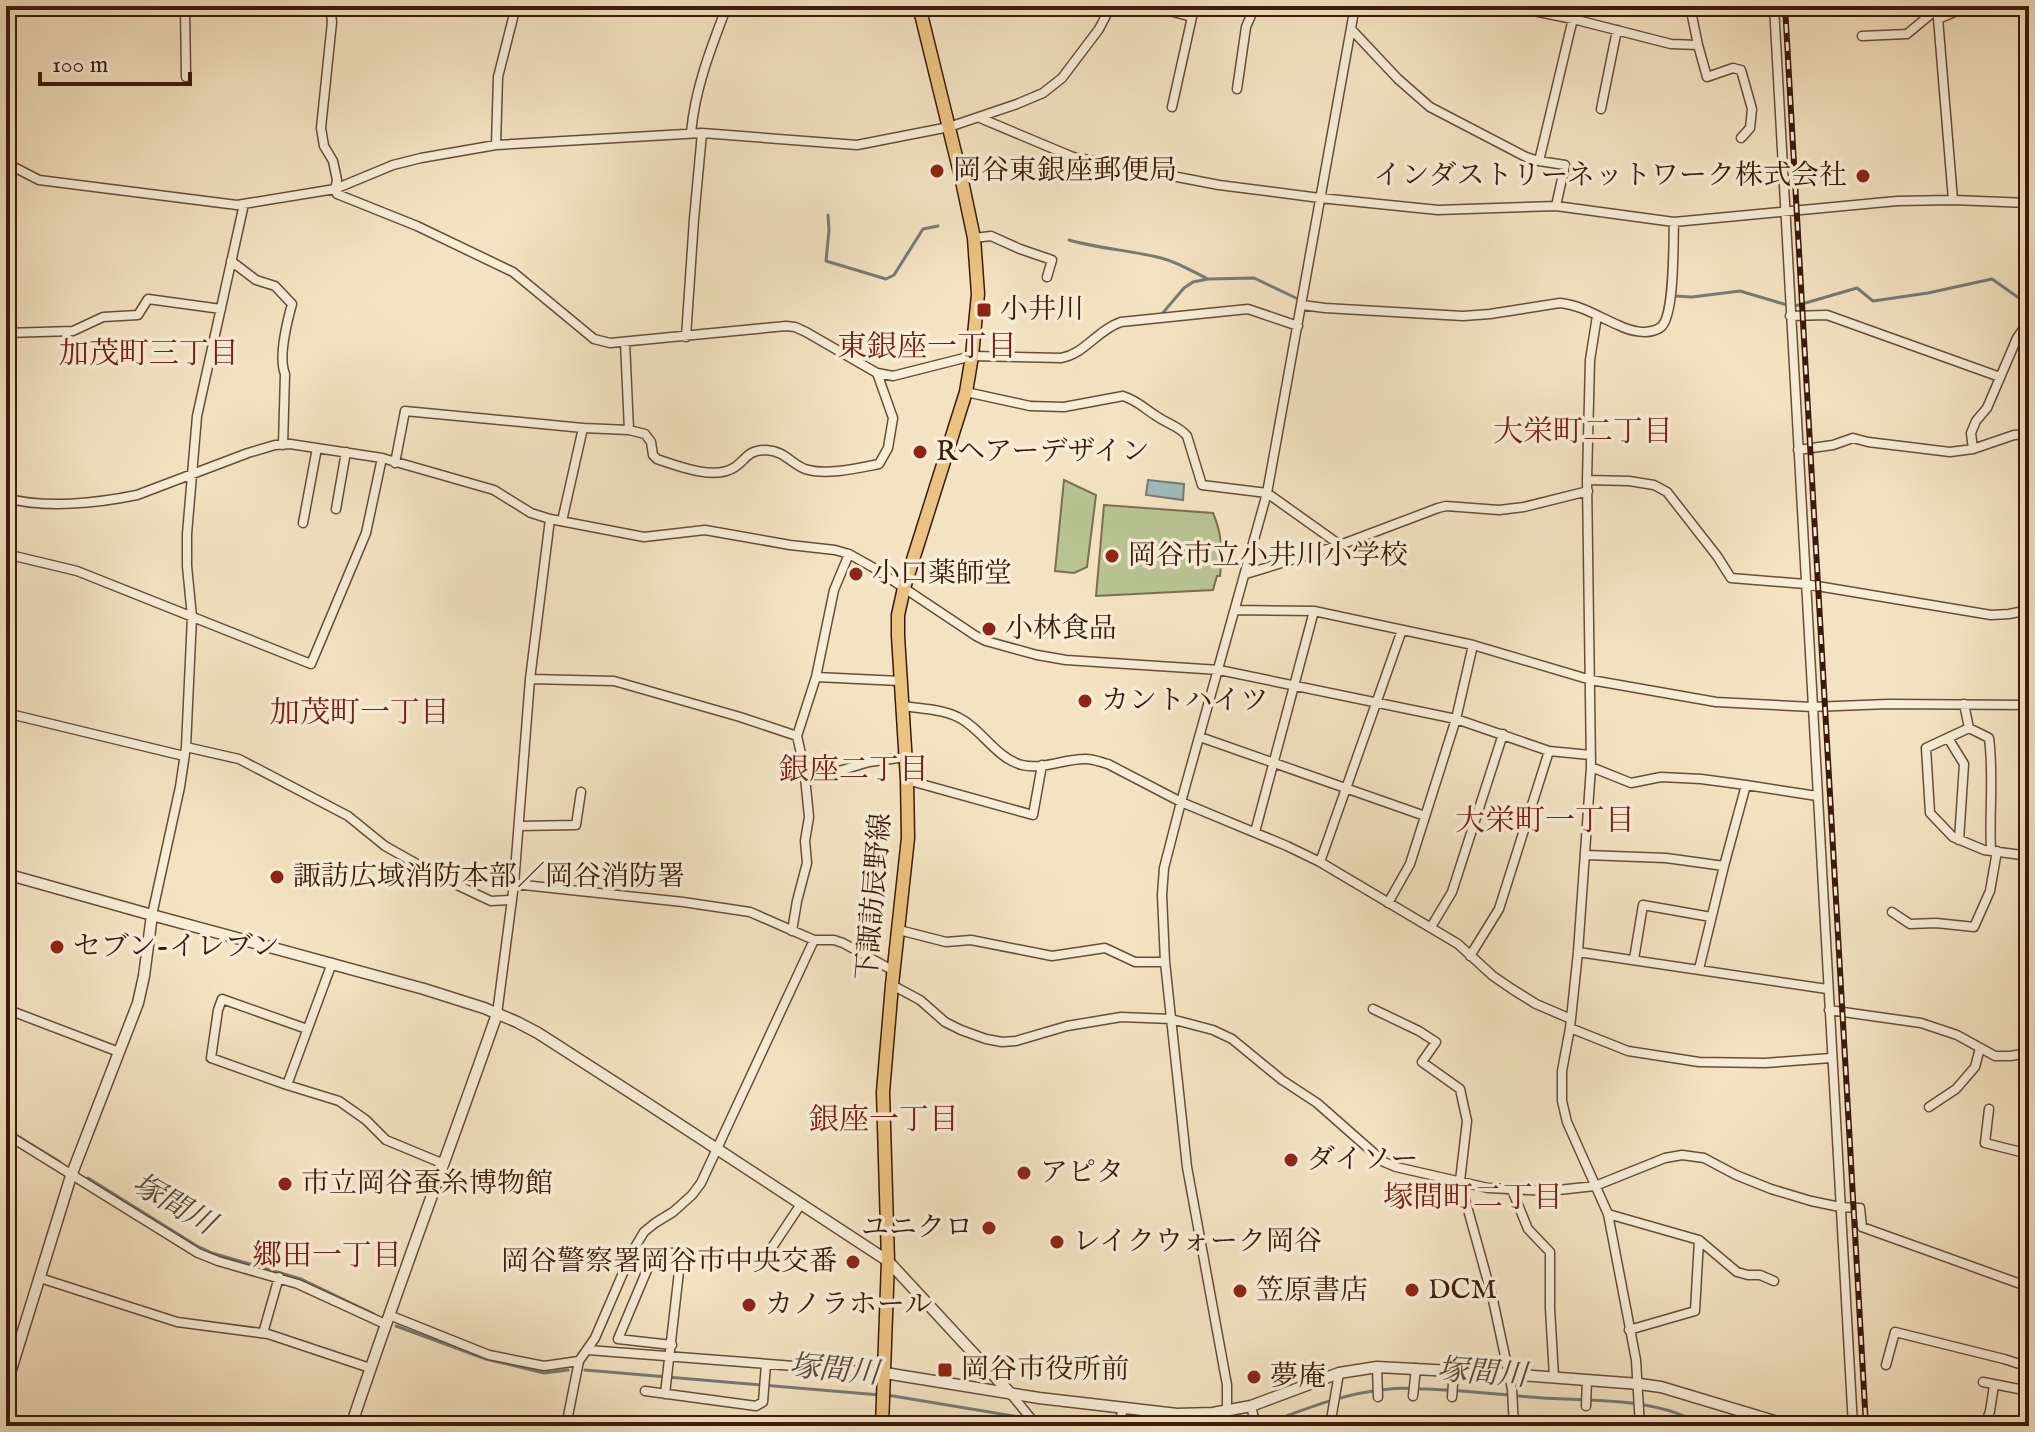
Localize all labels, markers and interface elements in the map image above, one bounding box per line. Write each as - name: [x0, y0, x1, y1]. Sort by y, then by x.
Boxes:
- scale bar: [40, 36, 190, 86]
- text: 100 m: [52, 50, 108, 81]
- place label: 岡谷東銀座郵便局: [953, 154, 1177, 189]
- place label: インダストリーネットワーク株式会社: [1374, 159, 1847, 194]
- marker: 岡谷東銀座郵便局: [928, 162, 946, 180]
- marker: インダストリーネットワーク株式会社: [1854, 167, 1872, 185]
- place label: 小井川: [1000, 293, 1084, 328]
- marker: 小井川: [975, 301, 993, 319]
- district label: 東銀座一丁目: [837, 329, 1017, 367]
- district label: 加茂町三丁目: [59, 336, 239, 374]
- district label: 大栄町二丁目: [1493, 414, 1673, 452]
- place label: Rヘアーデザイン: [936, 435, 1150, 470]
- marker: Rヘアーデザイン: [911, 443, 929, 461]
- place label: 岡谷市立小井川小学校: [1128, 539, 1408, 574]
- marker: 岡谷市立小井川小学校: [1103, 547, 1121, 565]
- place label: 小口薬師堂: [872, 557, 1012, 592]
- marker: 小口薬師堂: [847, 565, 865, 583]
- place label: 小林食品: [1005, 612, 1117, 647]
- marker: 小林食品: [980, 620, 998, 638]
- place label: カントハイツ: [1101, 684, 1268, 719]
- marker: カントハイツ: [1076, 692, 1094, 710]
- district label: 加茂町一丁目: [270, 695, 450, 733]
- district label: 銀座二丁目: [779, 752, 929, 790]
- district label: 大栄町一丁目: [1455, 803, 1635, 841]
- street label: 下諏訪辰野線: [850, 812, 900, 982]
- place label: 諏訪広域消防本部／岡谷消防署: [293, 860, 685, 895]
- marker: 諏訪広域消防本部／岡谷消防署: [268, 868, 286, 886]
- place label: セブン-イレブン: [73, 930, 280, 965]
- marker: セブン-イレブン: [48, 938, 66, 956]
- district label: 銀座一丁目: [809, 1102, 959, 1140]
- place label: ダイソー: [1307, 1143, 1418, 1178]
- marker: ダイソー: [1282, 1151, 1300, 1169]
- place label: アピタ: [1040, 1156, 1124, 1191]
- marker: アピタ: [1015, 1164, 1033, 1182]
- water label: 塚間川: [125, 1166, 224, 1245]
- place label: 市立岡谷蚕糸博物館: [301, 1167, 553, 1202]
- marker: 市立岡谷蚕糸博物館: [276, 1175, 294, 1193]
- district label: 塚間町二丁目: [1383, 1180, 1563, 1218]
- place label: ユニクロ: [861, 1211, 973, 1246]
- marker: ユニクロ: [980, 1219, 998, 1237]
- place label: レイクウォーク岡谷: [1073, 1225, 1322, 1260]
- marker: レイクウォーク岡谷: [1048, 1233, 1066, 1251]
- district label: 郷田一丁目: [252, 1238, 402, 1276]
- place label: 岡谷警察署岡谷市中央交番: [501, 1245, 837, 1280]
- marker: 岡谷警察署岡谷市中央交番: [844, 1253, 862, 1271]
- place label: DCM: [1428, 1273, 1497, 1308]
- place label: 笠原書店: [1256, 1274, 1368, 1309]
- marker: DCM: [1403, 1281, 1421, 1299]
- marker: 笠原書店: [1231, 1282, 1249, 1300]
- place label: カノラホール: [765, 1288, 932, 1323]
- marker: カノラホール: [740, 1296, 758, 1314]
- water label: 塚間川: [788, 1348, 883, 1394]
- water label: 塚間川: [1436, 1352, 1531, 1396]
- place label: 岡谷市役所前: [961, 1353, 1129, 1388]
- place label: 夢庵: [1270, 1360, 1326, 1395]
- marker: 岡谷市役所前: [936, 1361, 954, 1379]
- marker: 夢庵: [1245, 1368, 1263, 1386]

